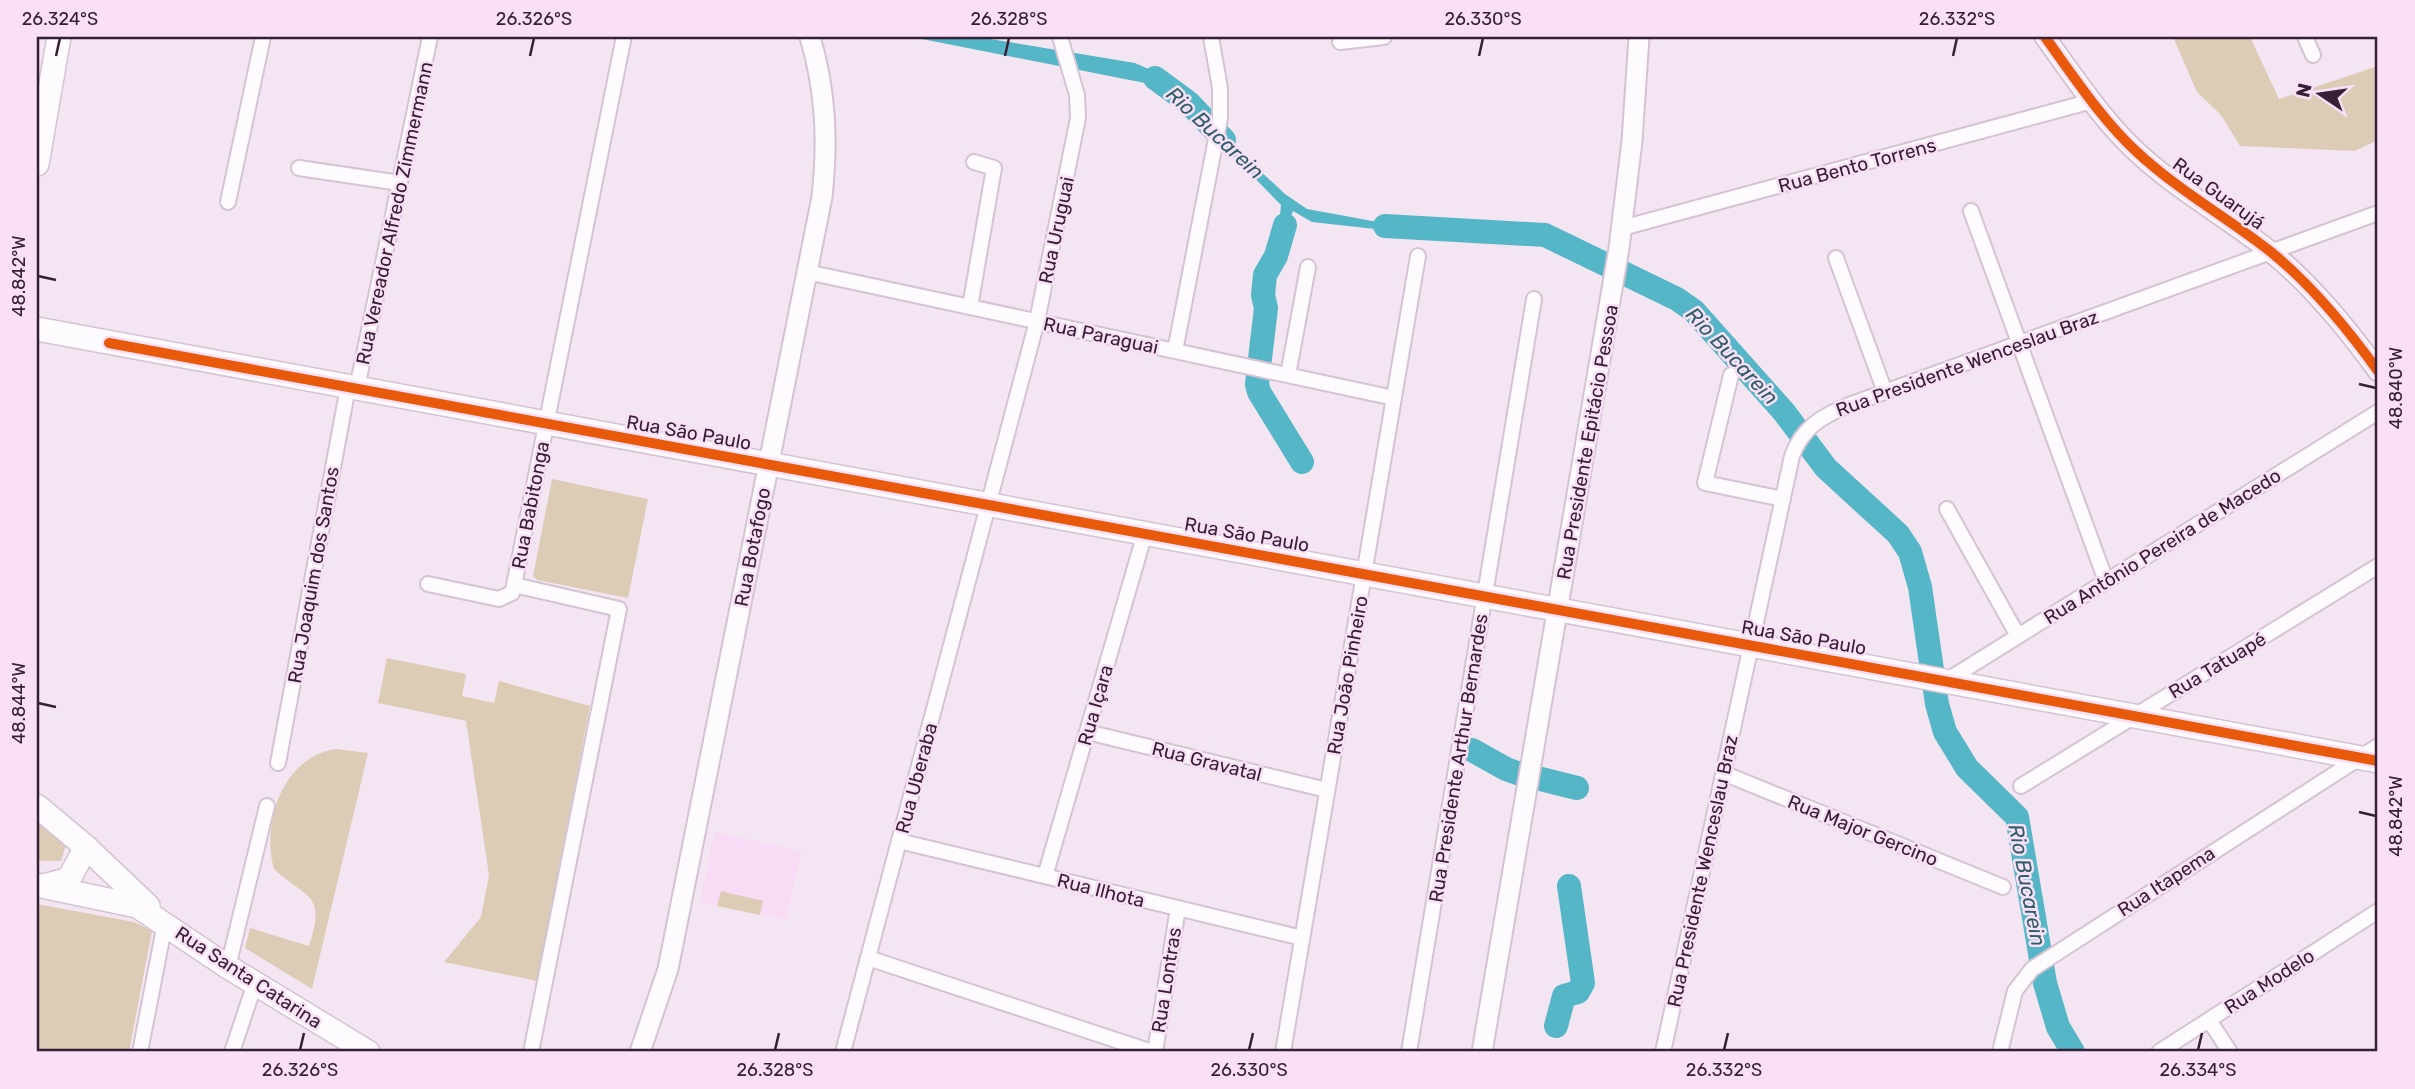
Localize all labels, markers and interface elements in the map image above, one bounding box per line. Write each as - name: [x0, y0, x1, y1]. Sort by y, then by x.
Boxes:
- text: 26.324°S: [22, 8, 98, 30]
- text: 26.326°S: [496, 8, 572, 30]
- text: 26.328°S: [971, 8, 1047, 30]
- text: 26.330°S: [1444, 8, 1522, 30]
- text: 26.332°S: [1919, 8, 1995, 30]
- street label: Rua Vereador Alfredo Zimmermann: [351, 59, 438, 367]
- north arrow: [2286, 60, 2356, 130]
- water label: Rio Bucarein: [1161, 81, 1269, 184]
- text: N: [2291, 81, 2317, 100]
- street label: Rua Bento Torrens: [1776, 133, 1939, 198]
- street label: Rua Guarujá: [2168, 152, 2269, 234]
- street label: Rua Uruguai: [1034, 174, 1079, 286]
- text: 48.842°W: [8, 235, 30, 317]
- water label: Rio Bucarein: [1681, 302, 1784, 410]
- street label: Rua Presidente Epitácio Pessoa: [1552, 303, 1623, 581]
- street label: Rua Presidente Wenceslau Braz: [1833, 305, 2102, 422]
- street label: Rua Paraguai: [1041, 312, 1160, 359]
- text: 48.840°W: [2385, 347, 2407, 429]
- street label: Rua São Paulo: [625, 410, 753, 455]
- street label: Rua Babitonga: [507, 439, 554, 571]
- street label: Rua Antônio Pereira de Macedo: [2039, 464, 2285, 629]
- street label: Rua Joaquim dos Santos: [283, 465, 344, 685]
- street label: Rua Botafogo: [730, 486, 775, 609]
- street label: Rua São Paulo: [1183, 512, 1311, 557]
- street label: Rua João Pinheiro: [1322, 594, 1373, 756]
- street label: Rua Presidente Arthur Bernardes: [1424, 612, 1493, 904]
- street label: Rua São Paulo: [1740, 615, 1868, 660]
- street label: Rua Tatuapé: [2164, 627, 2270, 703]
- text: 48.844°W: [8, 662, 30, 744]
- street label: Rua Içara: [1073, 662, 1118, 748]
- street label: Rua Uberaba: [891, 720, 942, 836]
- street label: Rua Presidente Wenceslau Braz: [1662, 733, 1743, 1009]
- street label: Rua Gravatal: [1150, 737, 1264, 786]
- text: 48.842°W: [2385, 775, 2407, 857]
- street label: Rua Major Gercino: [1784, 790, 1941, 871]
- water label: Rio Bucarein: [2003, 822, 2052, 948]
- street label: Rua Itapema: [2113, 841, 2219, 921]
- street label: Rua Ilhota: [1055, 869, 1147, 912]
- street label: Rua Santa Catarina: [171, 921, 326, 1033]
- street label: Rua Lontras: [1147, 926, 1186, 1034]
- street label: Rua Modelo: [2220, 944, 2319, 1019]
- text: 26.326°S: [262, 1059, 338, 1081]
- text: 26.328°S: [737, 1059, 813, 1081]
- text: 26.330°S: [1210, 1059, 1288, 1081]
- text: 26.332°S: [1686, 1059, 1762, 1081]
- text: 26.334°S: [2160, 1059, 2236, 1081]

